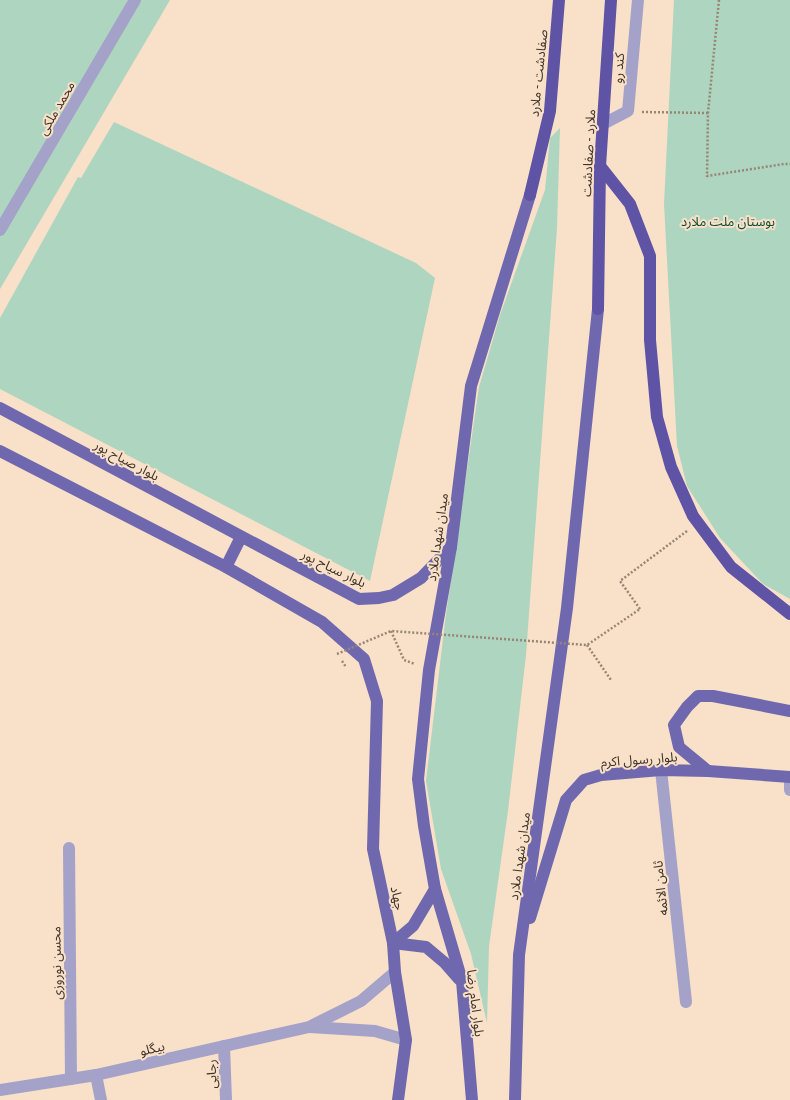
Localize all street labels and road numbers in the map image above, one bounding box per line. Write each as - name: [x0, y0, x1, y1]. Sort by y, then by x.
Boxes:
- street label: صفادشت - ملارد: [526, 28, 551, 117]
- street label: کند رو: [610, 52, 627, 84]
- street label: محمد ملکی: [35, 79, 79, 138]
- street label: ملارد - صفادشت: [579, 109, 598, 197]
- street label: بلوار صیاح پور: [89, 437, 162, 486]
- street label: میدان شهدا ملارد: [424, 492, 452, 582]
- street label: بلوار سیاح پور: [297, 546, 368, 593]
- street label: بلوار رسول اکرم: [600, 749, 678, 772]
- street label: میدان شهدا ملارد: [506, 811, 534, 901]
- street label: ثامن الائمه: [650, 859, 672, 916]
- street label: جهاد: [387, 885, 407, 912]
- street label: محسن نوروزی: [48, 926, 66, 1000]
- street label: بلوار امام رضا: [462, 969, 487, 1038]
- street label: بیگلو: [138, 1038, 166, 1059]
- street label: رجایی: [203, 1059, 221, 1089]

